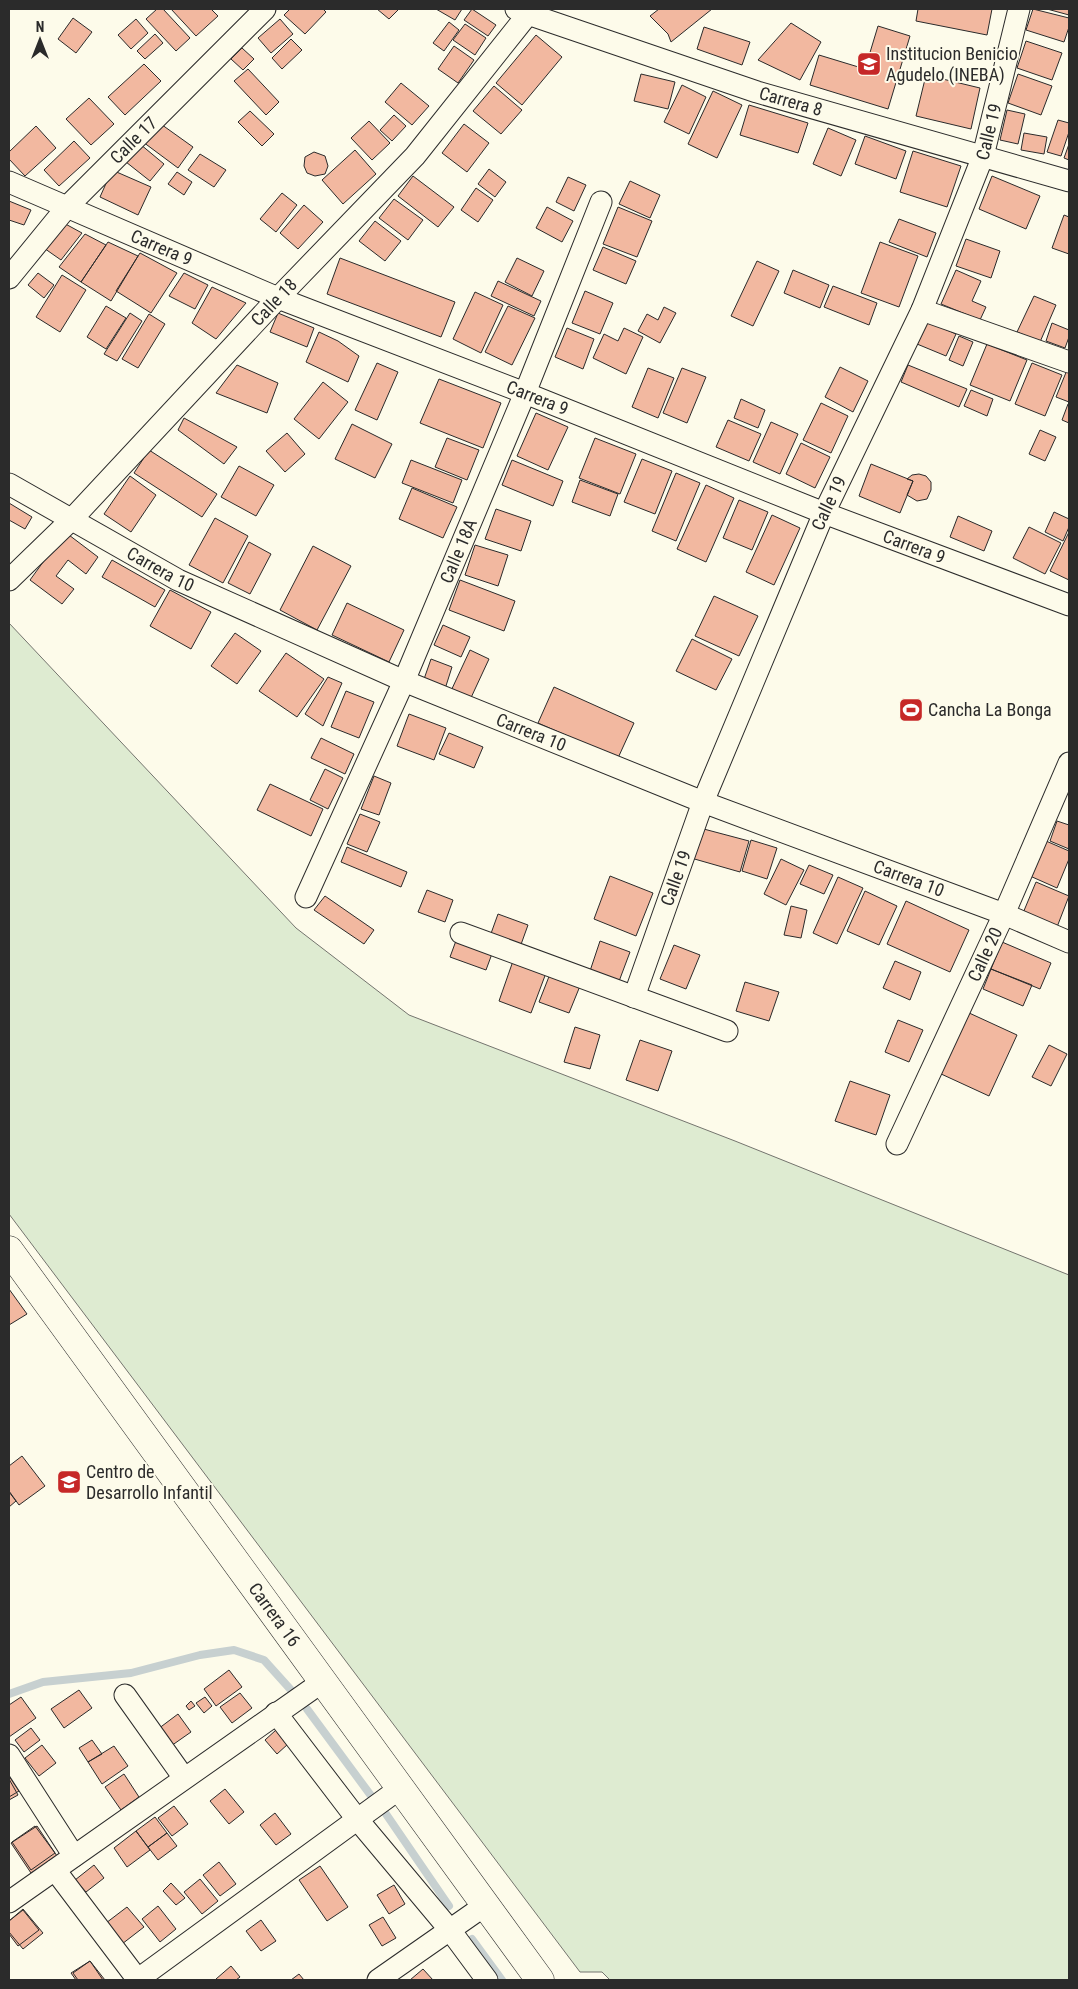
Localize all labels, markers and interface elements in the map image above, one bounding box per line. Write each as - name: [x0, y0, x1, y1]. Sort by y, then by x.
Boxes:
- north arrow: [15, 15, 65, 65]
- text: N: [36, 19, 44, 35]
- place label: Institucion Benicio Agudelo (INEBA): [886, 43, 1018, 86]
- school or university icon: Institucion Benicio Agudelo (INEBA): [856, 51, 882, 77]
- street label: Carrera 8: [757, 82, 825, 120]
- street label: Calle 19: [971, 101, 1005, 162]
- street label: Calle 17: [106, 112, 161, 168]
- street label: Carrera 9: [128, 225, 196, 270]
- street label: Calle 18: [246, 274, 301, 330]
- street label: Carrera 9: [504, 376, 572, 419]
- street label: Calle 19: [807, 473, 850, 533]
- street label: Calle 18A: [435, 515, 481, 586]
- street label: Carrera 9: [880, 525, 948, 568]
- street label: Carrera 10: [123, 542, 198, 596]
- sports icon: Cancha La Bonga: [898, 697, 924, 723]
- place label: Cancha La Bonga: [928, 699, 1052, 720]
- street label: Carrera 10: [493, 708, 569, 756]
- street label: Calle 19: [656, 847, 695, 909]
- street label: Carrera 10: [871, 855, 947, 901]
- street label: Calle 20: [963, 924, 1006, 985]
- place label: Centro de Desarrollo Infantil: [86, 1461, 213, 1503]
- school or university icon: Centro de Desarrollo Infantil: [56, 1469, 82, 1495]
- street label: Carrera 16: [245, 1578, 305, 1650]

